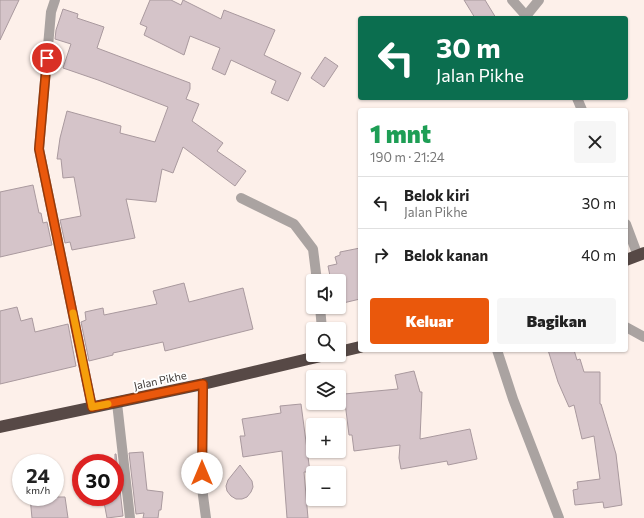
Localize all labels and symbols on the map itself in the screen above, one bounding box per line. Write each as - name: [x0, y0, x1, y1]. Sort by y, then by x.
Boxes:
- pin: [30, 41, 64, 75]
- street label: Jalan Pikhe: [132, 368, 188, 393]
- position arrow: [181, 452, 223, 494]
- speed limit sign: 30: [72, 454, 124, 506]

